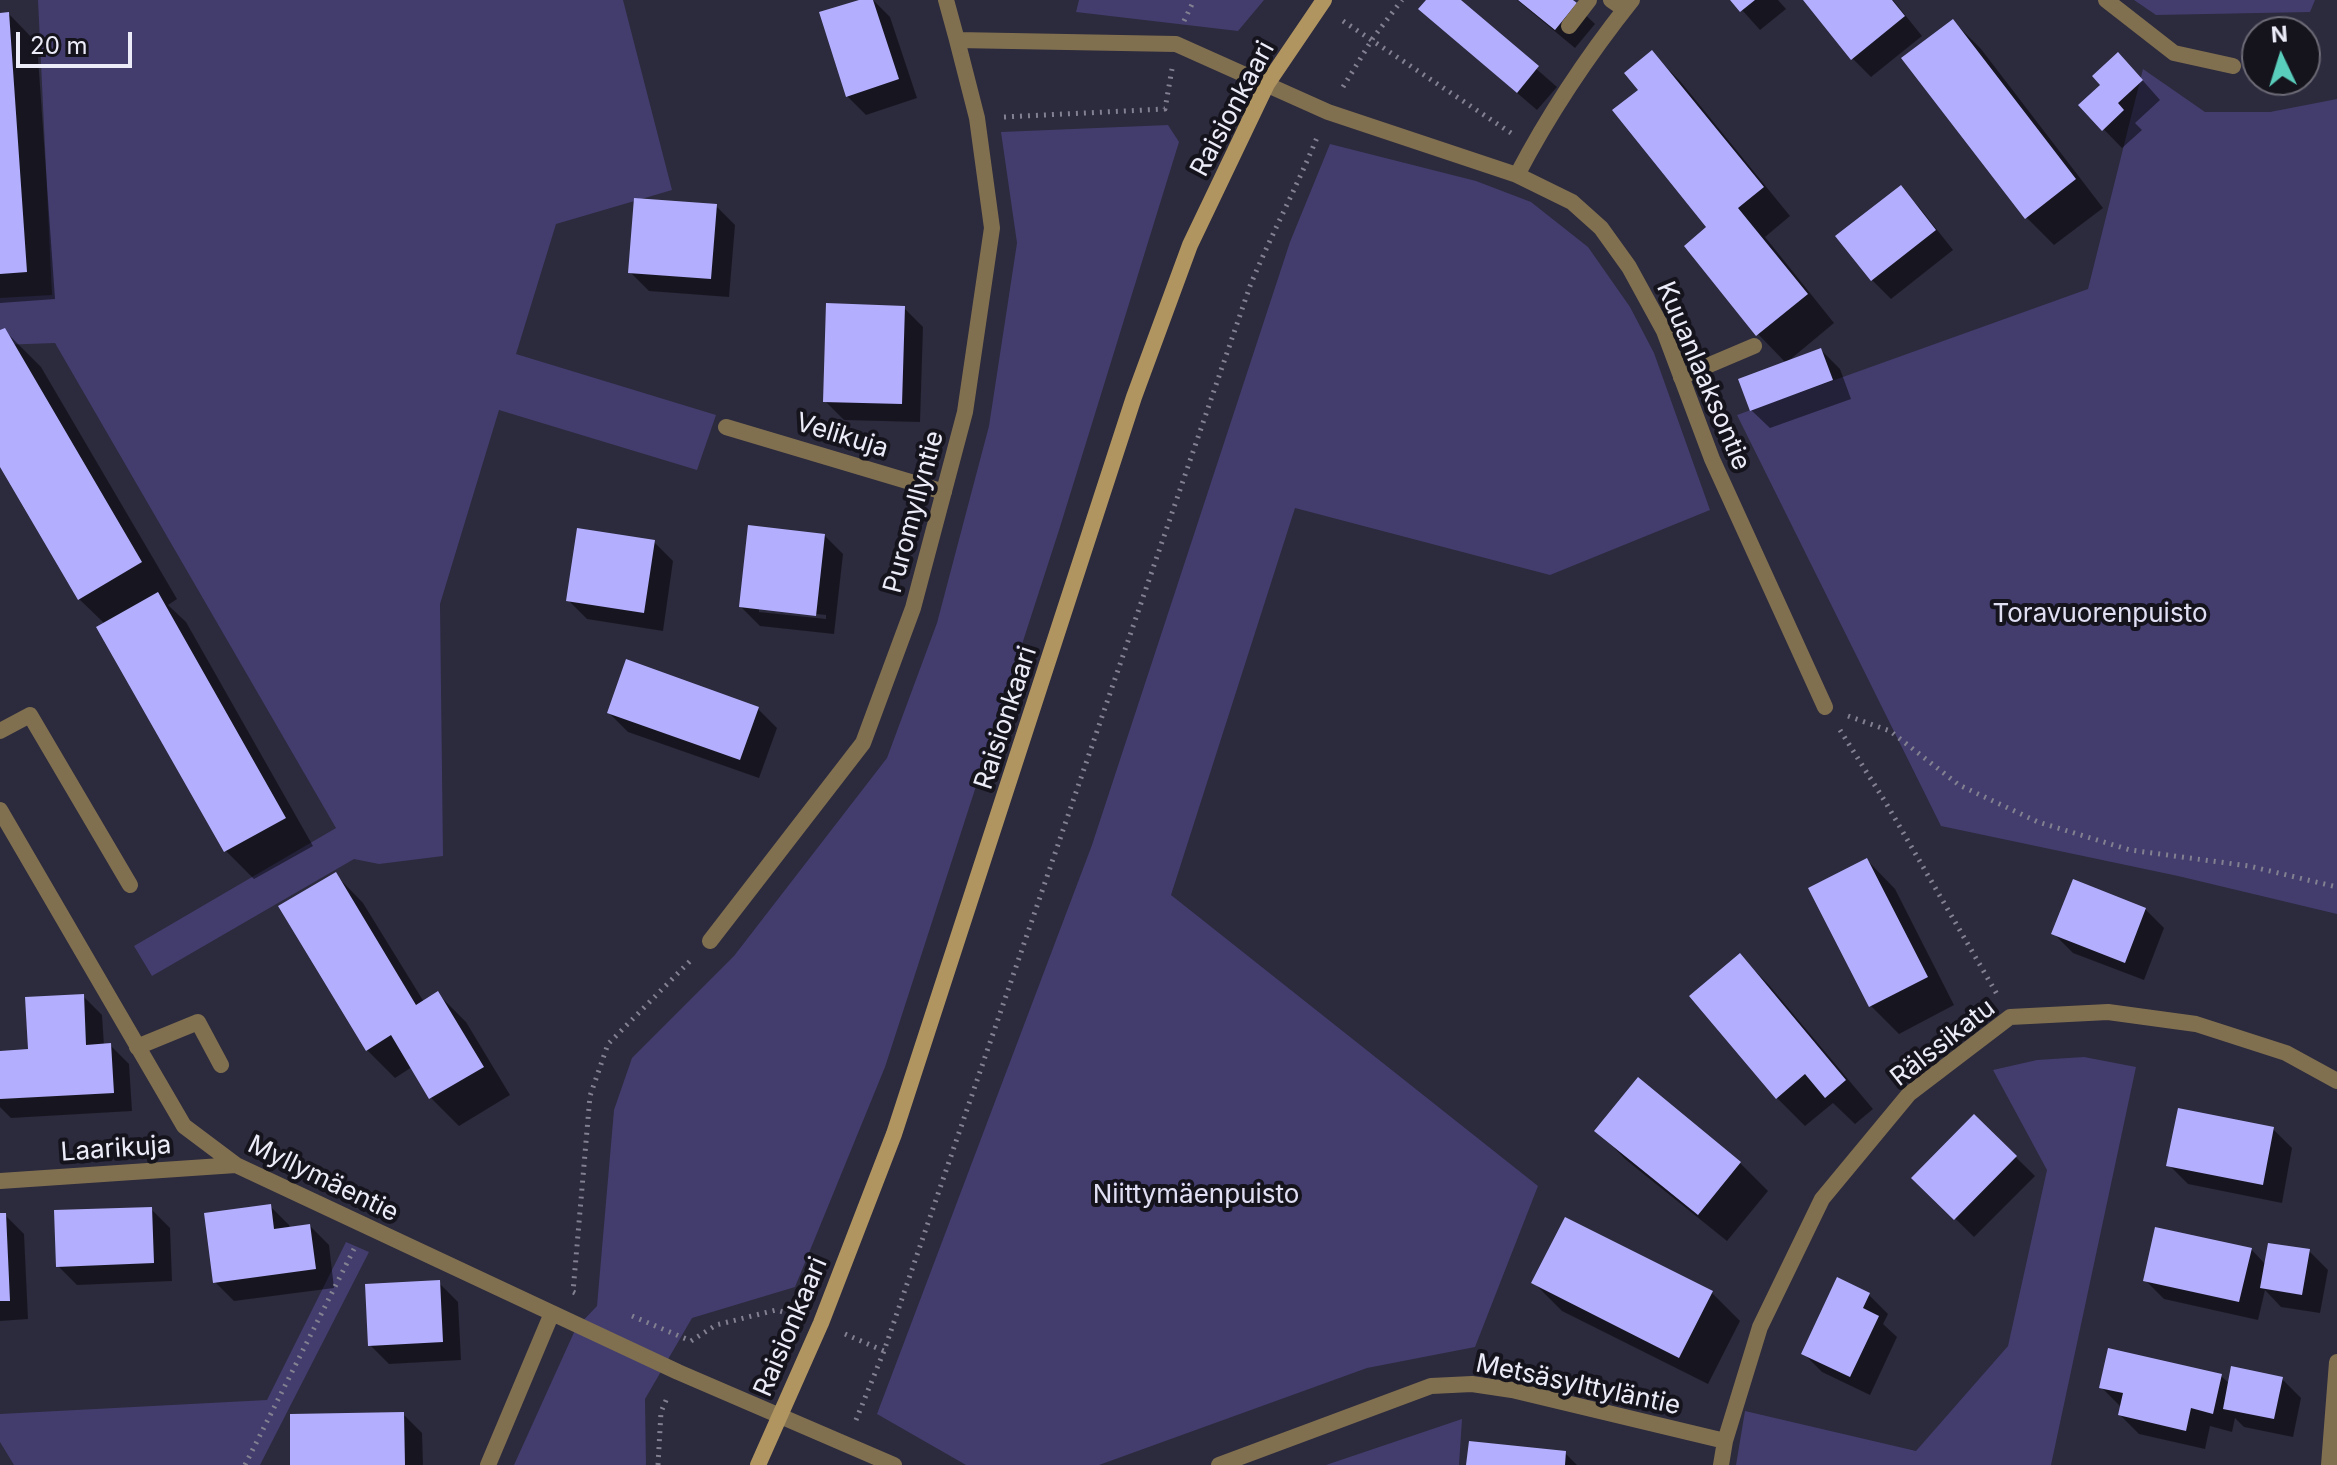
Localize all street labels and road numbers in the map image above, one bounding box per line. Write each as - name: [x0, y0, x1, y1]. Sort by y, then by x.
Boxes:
- street label: Raisionkaari: [1184, 36, 1282, 182]
- street label: Kuuanlaaksontie: [1649, 277, 1757, 475]
- street label: Velikuja: [792, 407, 892, 465]
- street label: Puromyllyntie: [877, 427, 951, 597]
- street label: Raisionkaari: [968, 643, 1044, 793]
- street label: Rälssikatu: [1885, 993, 2001, 1093]
- street label: Myllymäentie: [243, 1129, 403, 1229]
- street label: Laarikuja: [60, 1130, 172, 1168]
- street label: Raisionkaari: [748, 1253, 834, 1401]
- street label: Metsäsylttyläntie: [1473, 1348, 1683, 1422]

